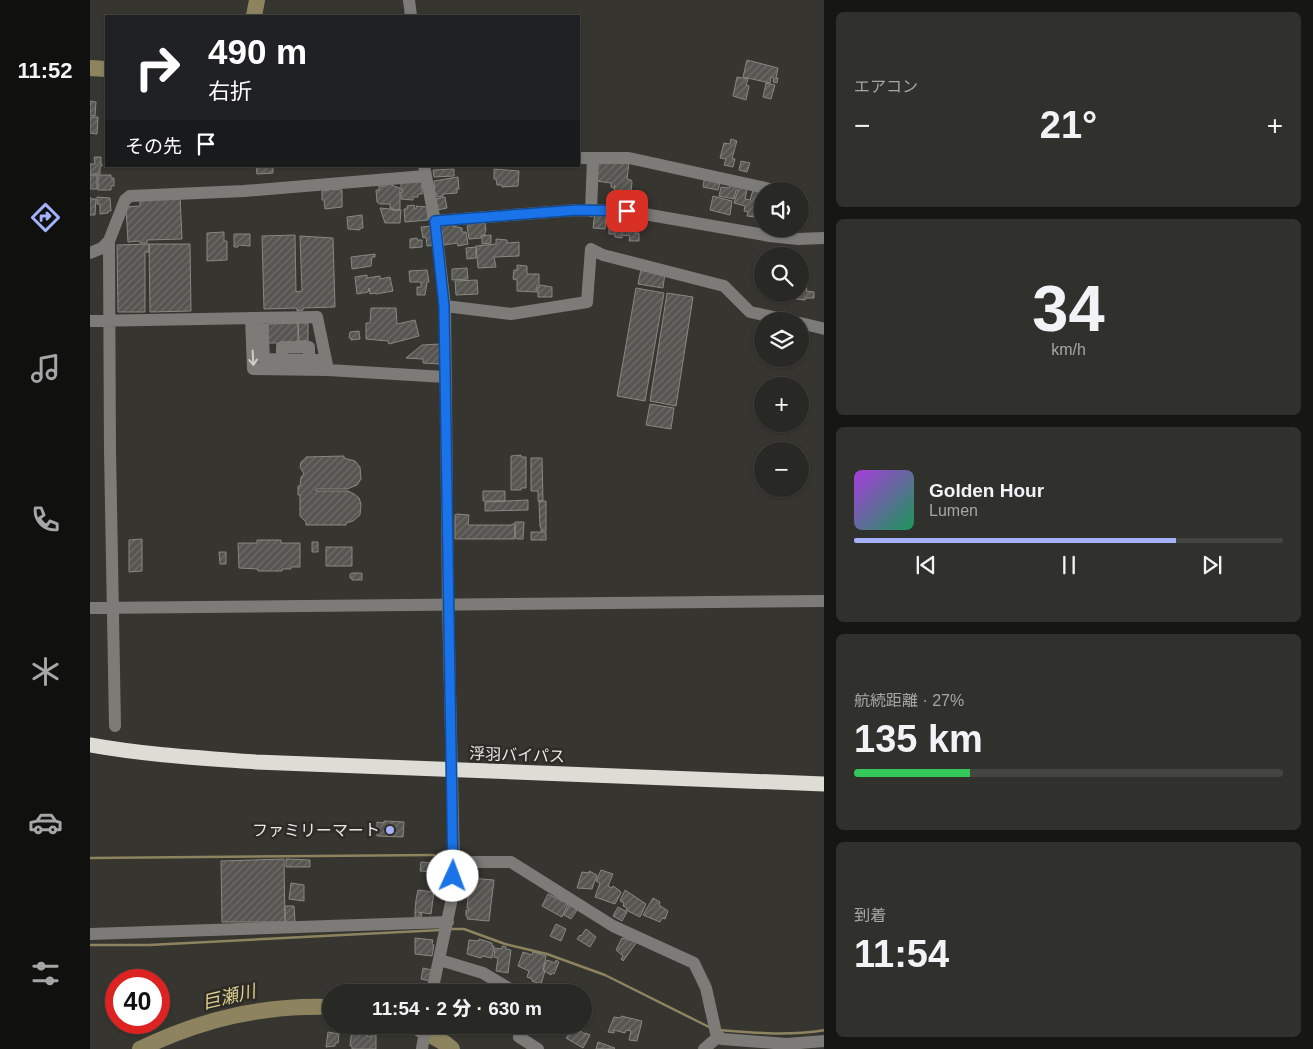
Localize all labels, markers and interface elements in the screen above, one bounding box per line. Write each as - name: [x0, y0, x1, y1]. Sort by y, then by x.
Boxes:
- text: 490 m: [208, 32, 307, 71]
- icon: right: [125, 35, 190, 100]
- text: 11:52: [17, 58, 73, 83]
- text: エアコン: [854, 78, 918, 95]
- text: 右折: [208, 79, 252, 104]
- text: 21°: [1040, 104, 1097, 146]
- text: −: [854, 110, 870, 141]
- text: +: [1267, 110, 1283, 141]
- icon: arrive: [192, 130, 220, 158]
- text: その先: [125, 136, 182, 157]
- map controls: [754, 182, 809, 497]
- button: sound: [754, 182, 809, 237]
- pin: [606, 190, 648, 232]
- icon: arrive: [613, 197, 641, 225]
- icon: directions: [28, 200, 63, 235]
- button: search: [754, 247, 809, 302]
- text: 34: [1032, 272, 1105, 345]
- button: layers: [754, 312, 809, 367]
- text: km/h: [1051, 341, 1086, 358]
- one-way arrow: [248, 350, 257, 366]
- icon: music: [28, 351, 63, 386]
- button: +: [754, 377, 809, 432]
- button: −: [754, 442, 809, 497]
- text: Golden Hour: [929, 480, 1044, 501]
- icon: phone: [28, 502, 63, 537]
- text: Lumen: [929, 502, 978, 519]
- icon: previous: [912, 551, 940, 579]
- icon: pause: [1055, 551, 1083, 579]
- icon: next: [1198, 551, 1226, 579]
- icon: climate: [28, 654, 63, 689]
- text: 航続距離 · 27%: [854, 692, 964, 709]
- text: 135 km: [854, 718, 983, 760]
- street label: 浮羽バイパス: [469, 745, 565, 765]
- icon: car: [28, 805, 63, 840]
- place label: ファミリーマート: [252, 822, 380, 839]
- marker: ファミリーマート: [384, 824, 396, 836]
- position arrow: [426, 849, 478, 901]
- text: 到着: [854, 907, 886, 924]
- text: 11:54: [854, 933, 949, 975]
- icon: filters: [28, 956, 63, 991]
- speed limit sign: 40: [105, 969, 170, 1034]
- water label: 巨瀬川: [200, 981, 260, 1013]
- text: 11:54 · 2 分 · 630 m: [372, 998, 542, 1019]

